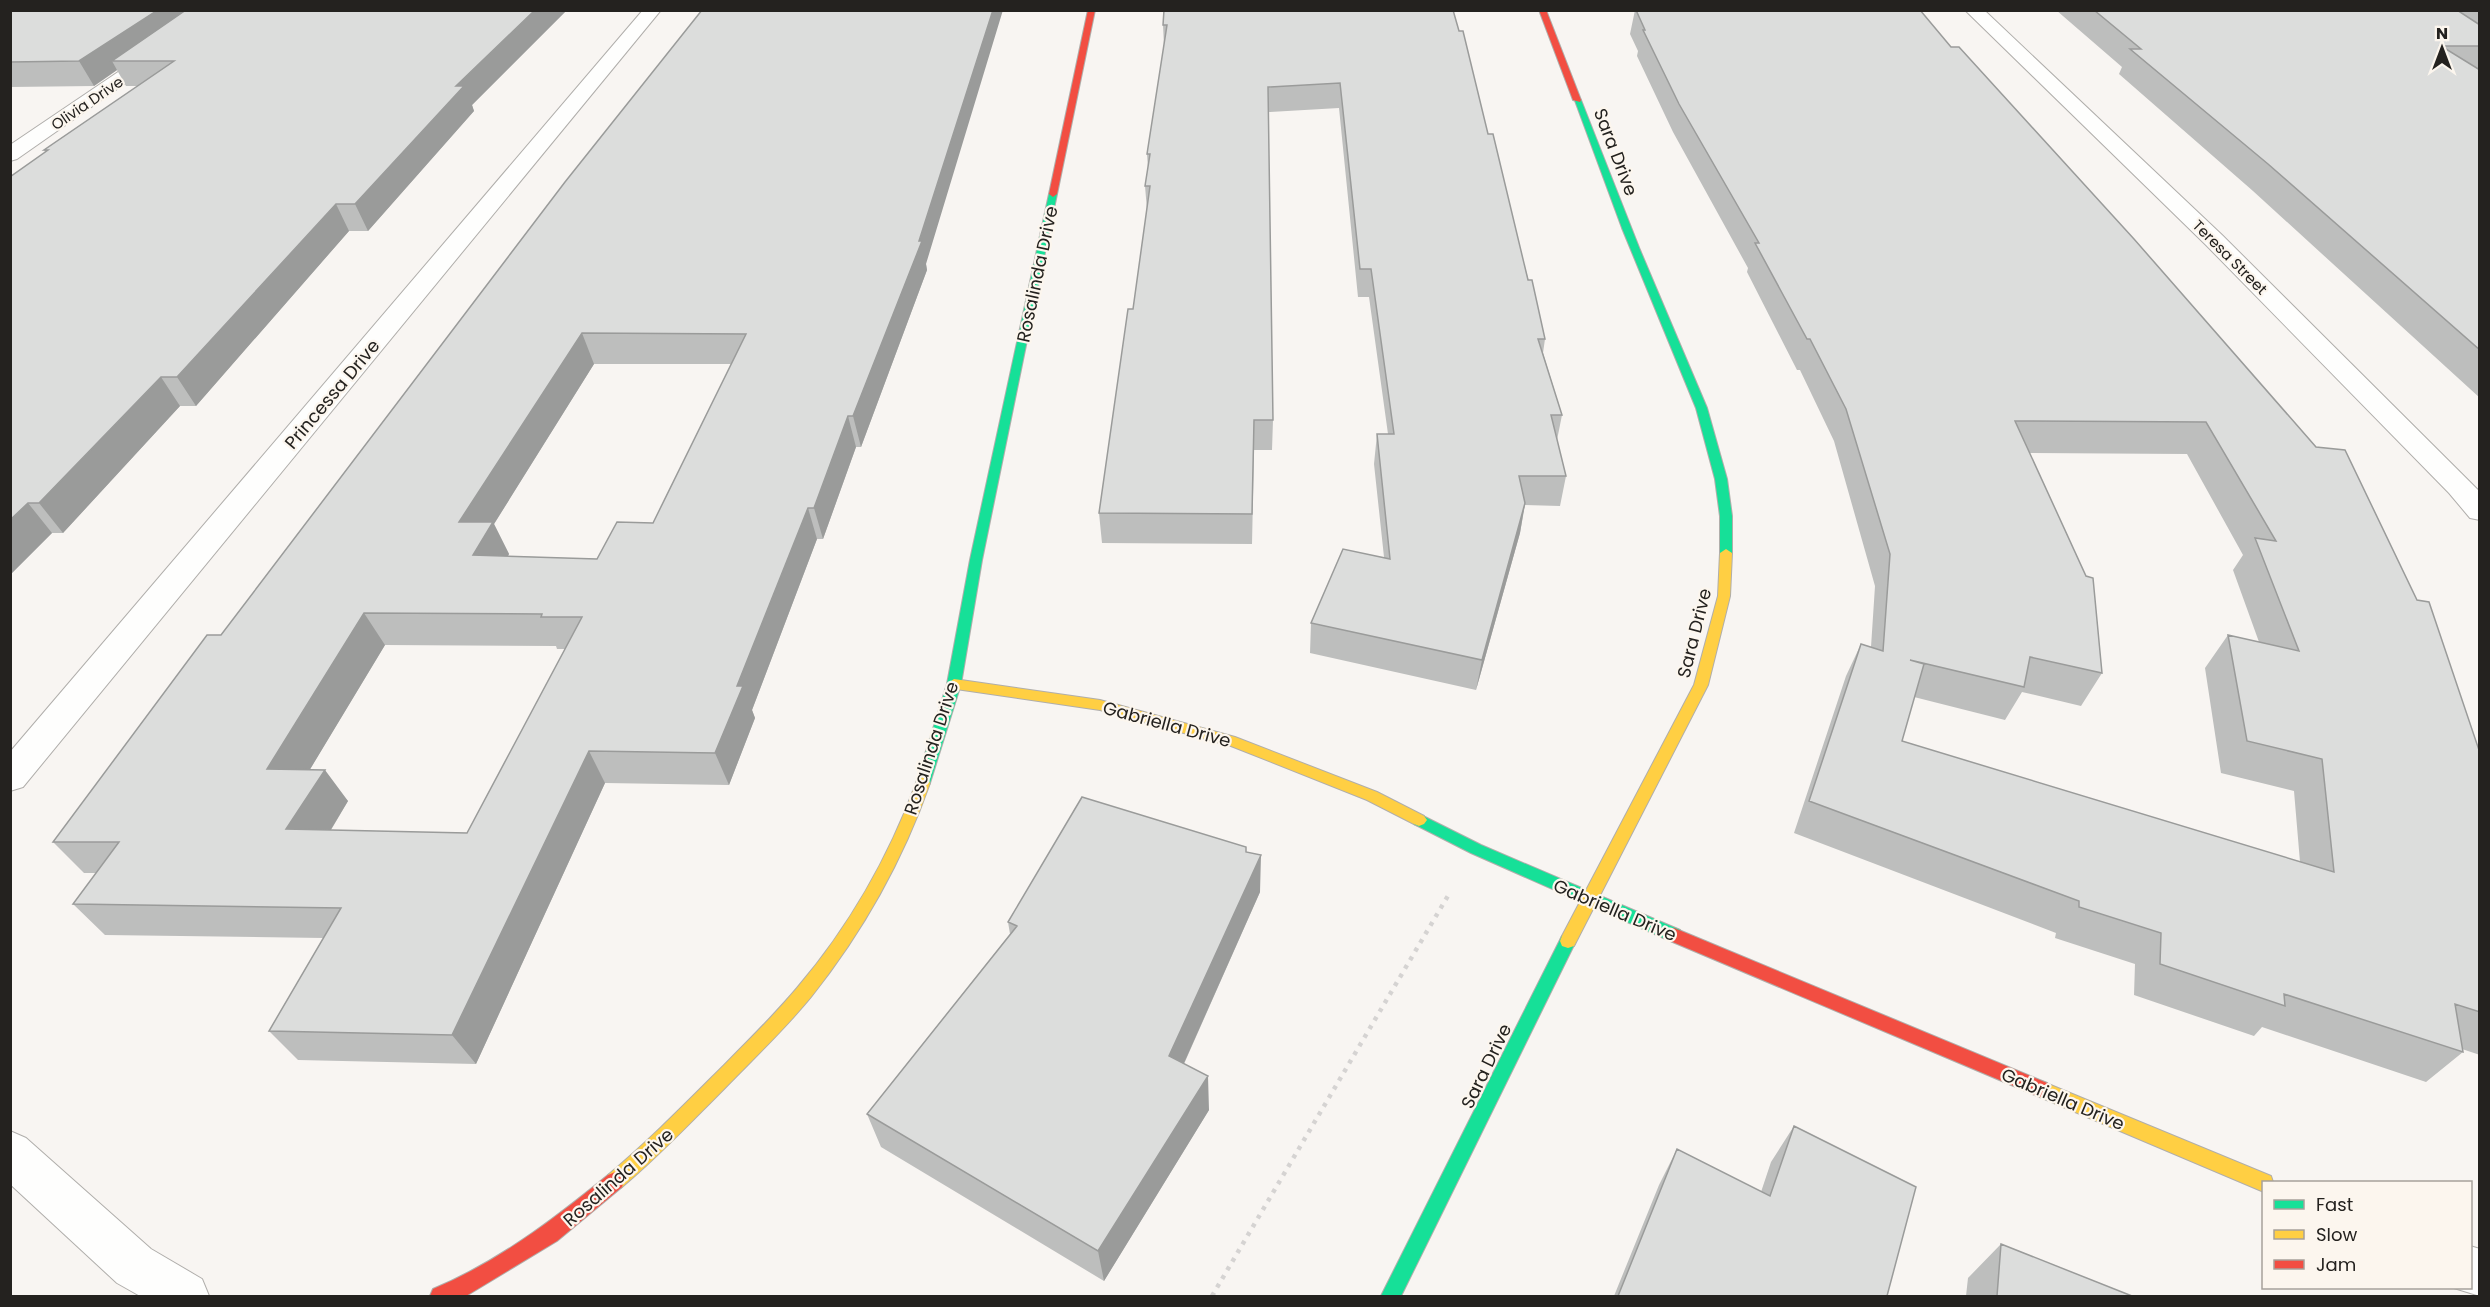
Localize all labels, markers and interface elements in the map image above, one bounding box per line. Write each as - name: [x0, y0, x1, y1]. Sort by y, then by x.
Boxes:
- north arrow: [2412, 18, 2472, 78]
- text: N: [2436, 22, 2448, 45]
- street label: Olivia Drive: [47, 71, 127, 135]
- street label: Sara Drive: [1588, 105, 1644, 199]
- street label: Rosalinda Drive: [1010, 204, 1064, 344]
- street label: Teresa Street: [2188, 215, 2272, 299]
- street label: Princessa Drive: [279, 334, 385, 454]
- street label: Sara Drive: [1671, 586, 1717, 680]
- street label: Rosalinda Drive: [898, 678, 964, 818]
- street label: Gabriella Drive: [1100, 695, 1234, 753]
- street label: Gabriella Drive: [1550, 873, 1680, 947]
- street label: Sara Drive: [1455, 1019, 1517, 1113]
- street label: Gabriella Drive: [1998, 1062, 2128, 1136]
- street label: Rosalinda Drive: [557, 1122, 679, 1232]
- legend: [2262, 1181, 2472, 1289]
- text: Fast: [2316, 1192, 2353, 1217]
- text: Slow: [2316, 1222, 2358, 1247]
- text: Jam: [2316, 1252, 2356, 1277]

